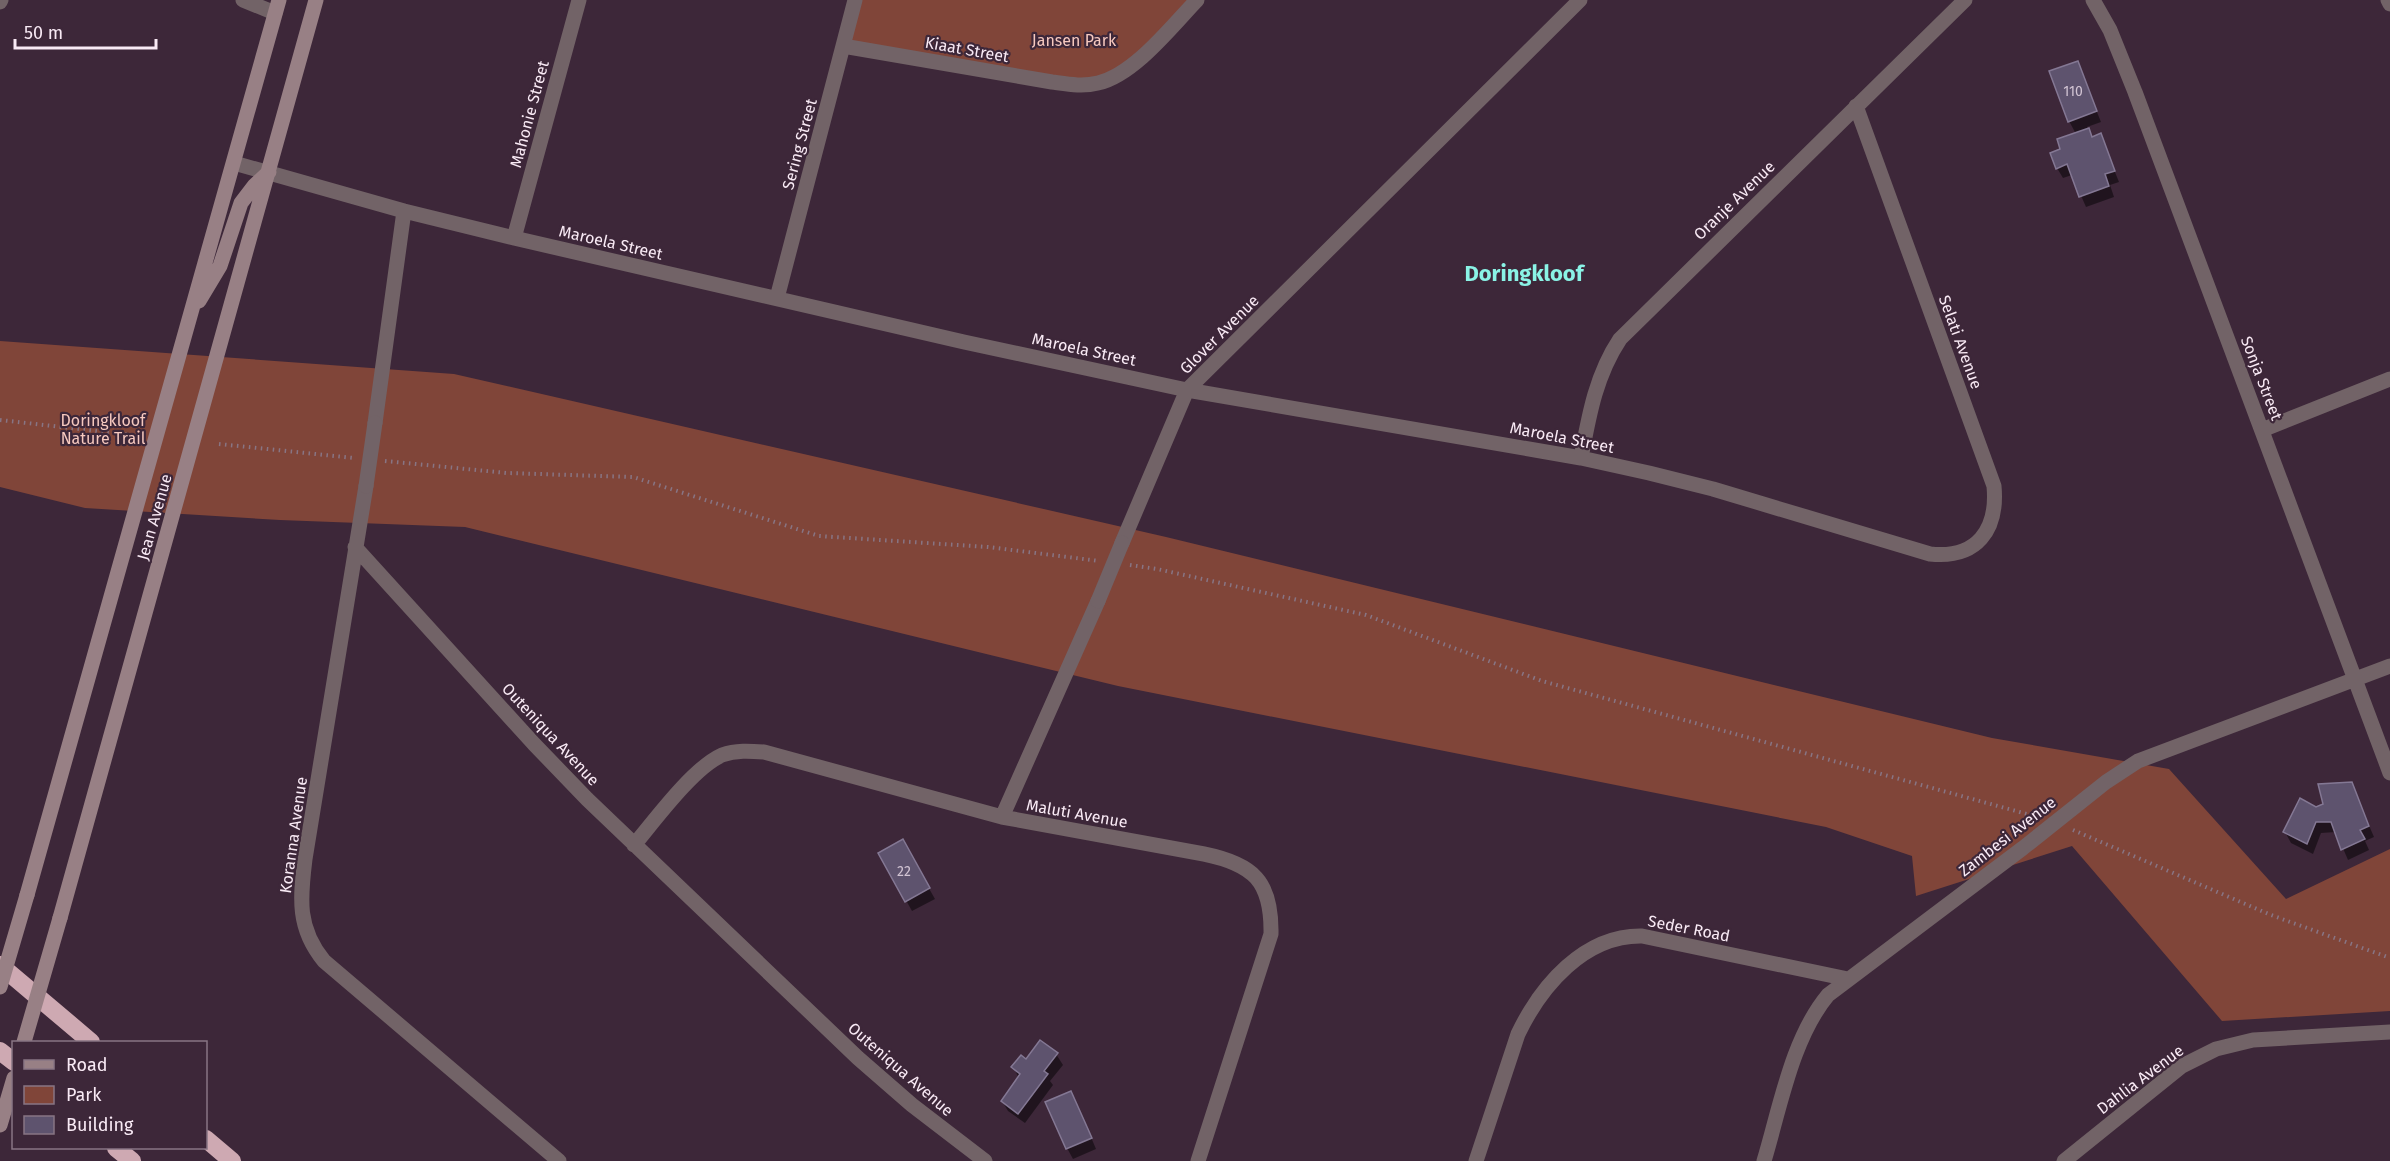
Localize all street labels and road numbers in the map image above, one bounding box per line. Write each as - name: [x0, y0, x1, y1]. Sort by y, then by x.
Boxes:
- street label: Kiaat Street: [924, 33, 1010, 66]
- street label: Mahonie Street: [506, 58, 553, 170]
- street label: Sering Street: [778, 96, 821, 192]
- street label: Oranje Avenue: [1690, 157, 1779, 244]
- street label: Maroela Street: [557, 221, 665, 264]
- street label: Glover Avenue: [1176, 291, 1263, 378]
- street label: Selati Avenue: [1935, 293, 1986, 392]
- street label: Maroela Street: [1030, 329, 1138, 370]
- street label: Sonja Street: [2237, 334, 2286, 423]
- street label: Maroela Street: [1508, 418, 1616, 457]
- street label: Jean Avenue: [133, 472, 176, 562]
- street label: Outeniqua Avenue: [498, 679, 603, 790]
- street label: Koranna Avenue: [276, 775, 311, 895]
- street label: Zambesi Avenue: [1955, 793, 2060, 880]
- street label: Maluti Avenue: [1025, 795, 1129, 832]
- street label: Seder Road: [1646, 911, 1731, 946]
- street label: Outeniqua Avenue: [844, 1018, 957, 1120]
- street label: Dahlia Avenue: [2093, 1041, 2187, 1118]

